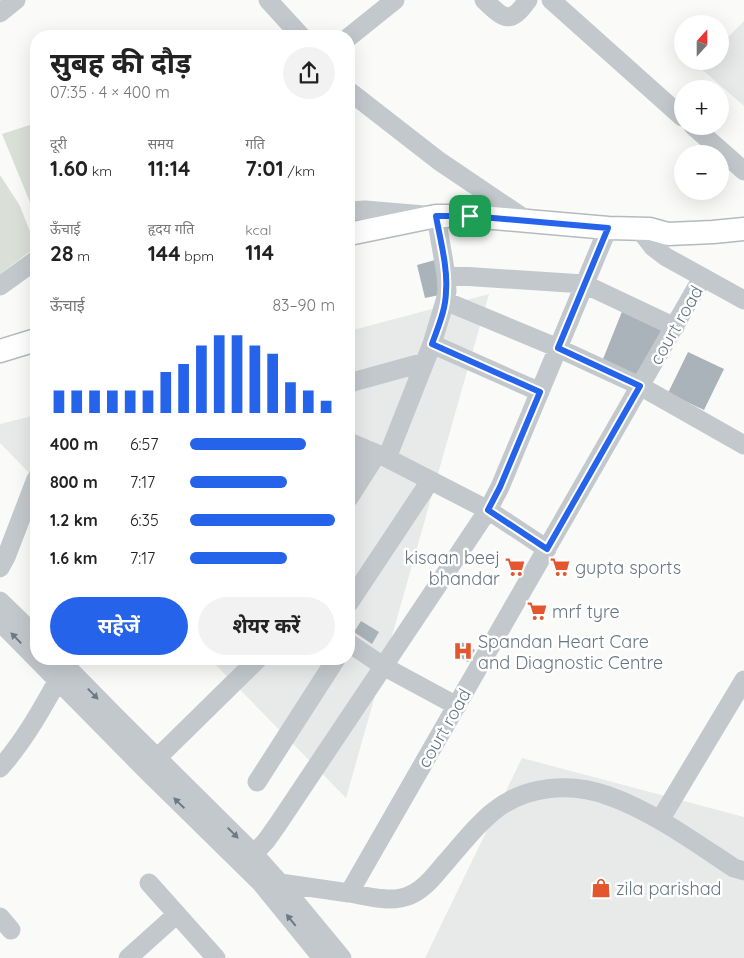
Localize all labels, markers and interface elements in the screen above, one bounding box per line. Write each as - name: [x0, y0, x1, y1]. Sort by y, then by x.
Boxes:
- north arrow: [674, 15, 729, 70]
- map controls: [674, 15, 729, 200]
- text: सुबह की दौड़: [50, 45, 191, 80]
- button: share: [283, 47, 335, 99]
- button: +: [674, 80, 729, 135]
- text: 07:35 · 4 × 400 m: [50, 82, 170, 102]
- text: दूरी: [50, 135, 67, 153]
- text: समय: [148, 135, 174, 153]
- text: गति: [245, 135, 265, 153]
- button: −: [674, 145, 729, 200]
- text: 1.60: [50, 155, 88, 181]
- text: 11:14: [148, 155, 190, 181]
- text: 7:01: [245, 155, 284, 181]
- text: km: [88, 162, 112, 180]
- text: /km: [284, 162, 315, 180]
- pin: [449, 195, 491, 237]
- icon: arrive: [456, 202, 484, 230]
- text: ऊँचाई: [50, 220, 80, 238]
- text: हृदय गति: [148, 220, 194, 238]
- text: kcal: [245, 221, 271, 239]
- text: 114: [245, 239, 274, 265]
- text: 28: [50, 240, 73, 266]
- text: 144: [148, 240, 181, 266]
- text: m: [73, 247, 90, 265]
- text: bpm: [181, 247, 214, 265]
- street label: court road: [644, 281, 708, 369]
- text: ऊँचाई: [50, 295, 85, 315]
- text: 83–90 m: [272, 295, 335, 315]
- text: 400 m: [50, 434, 98, 454]
- text: 6:57: [130, 434, 159, 454]
- text: 800 m: [50, 472, 98, 492]
- text: 7:17: [130, 472, 155, 492]
- text: 1.2 km: [50, 510, 98, 530]
- text: 6:35: [130, 510, 159, 530]
- place label: kisaan beej bhandar: [405, 546, 500, 590]
- text: 1.6 km: [50, 548, 97, 568]
- text: 7:17: [130, 548, 155, 568]
- supermarket icon: kisaan beej bhandar: [504, 556, 526, 578]
- supermarket icon: gupta sports: [549, 556, 571, 578]
- place label: gupta sports: [575, 556, 681, 579]
- button: सहेजें: [50, 597, 188, 655]
- button: शेयर करें: [198, 597, 335, 655]
- supermarket icon: mrf tyre: [526, 600, 548, 622]
- place label: mrf tyre: [552, 600, 620, 623]
- place label: Spandan Heart Care and Diagnostic Centre: [478, 630, 663, 674]
- one-way arrow: [10, 632, 22, 644]
- hospital icon: Spandan Heart Care and Diagnostic Centre: [452, 640, 474, 662]
- street label: court road: [412, 684, 476, 772]
- one-way arrow: [87, 687, 99, 699]
- one-way arrow: [174, 797, 186, 809]
- one-way arrow: [227, 827, 239, 839]
- shop icon: zila parishad: [590, 877, 612, 899]
- place label: zila parishad: [616, 877, 722, 900]
- one-way arrow: [286, 914, 297, 927]

